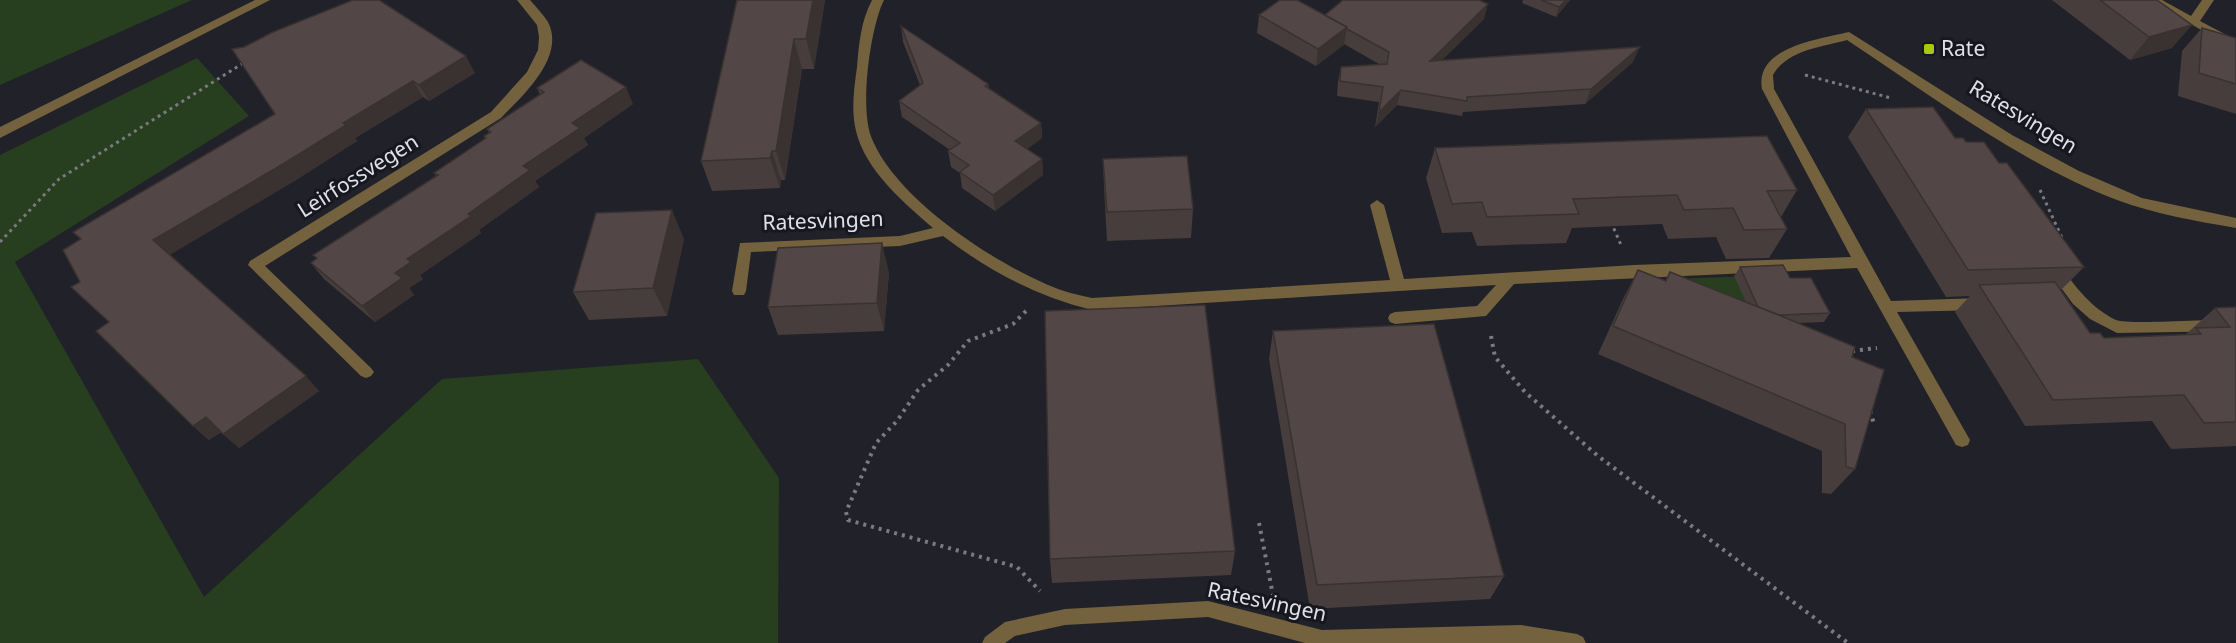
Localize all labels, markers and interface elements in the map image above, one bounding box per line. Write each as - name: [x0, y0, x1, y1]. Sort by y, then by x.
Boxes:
- place label: Rate: [1941, 34, 1985, 62]
- marker: Rate: [1922, 42, 1936, 56]
- street label: Ratesvingen: [1964, 73, 2083, 159]
- street label: Leirfossvegen: [292, 127, 423, 223]
- street label: Ratesvingen: [762, 204, 884, 236]
- street label: Ratesvingen: [1205, 575, 1329, 627]

